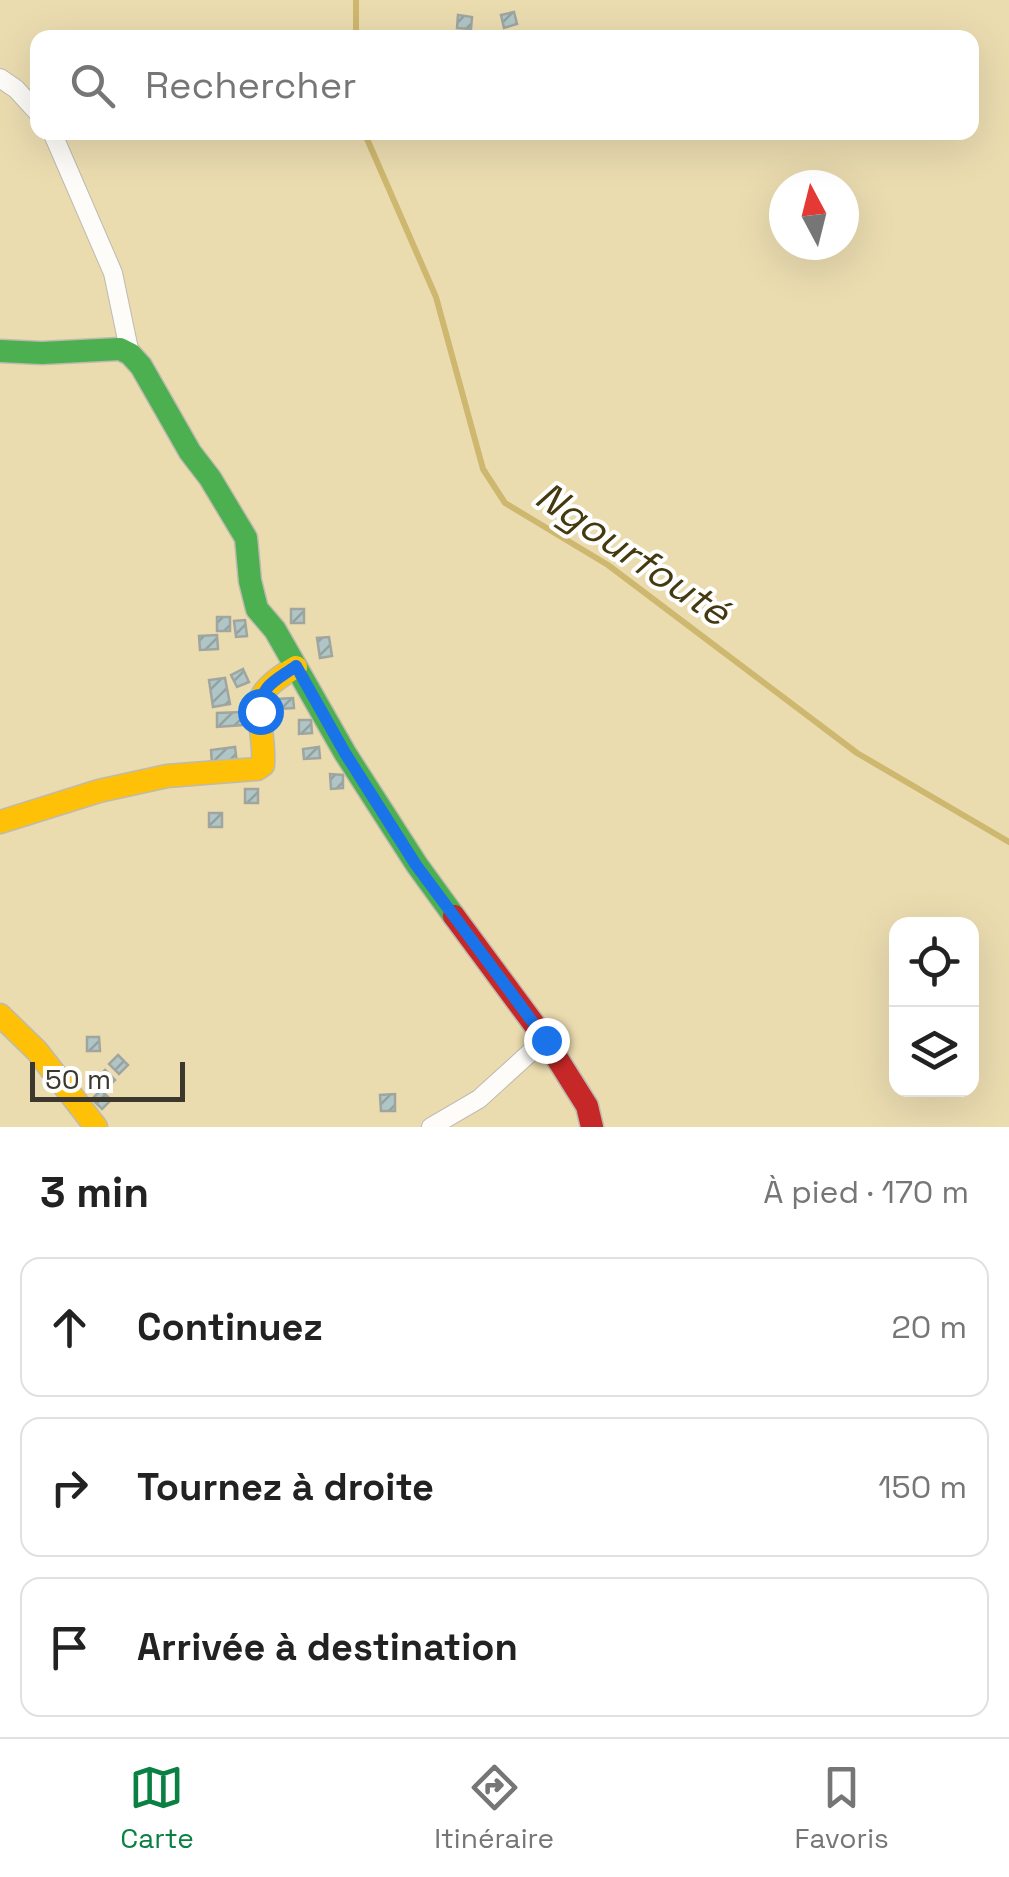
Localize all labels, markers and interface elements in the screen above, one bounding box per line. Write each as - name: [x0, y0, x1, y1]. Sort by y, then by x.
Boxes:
- search box: [30, 30, 979, 140]
- icon: search: [65, 58, 120, 113]
- text: Rechercher: [145, 61, 356, 109]
- north arrow: [769, 170, 859, 260]
- water label: Ngourfouté: [526, 470, 741, 638]
- route start: [238, 689, 284, 735]
- map controls: [889, 917, 979, 1097]
- button: locate: [889, 917, 979, 1007]
- button: layers: [889, 1007, 979, 1097]
- route end: [524, 1018, 570, 1064]
- scale bar: [30, 1057, 185, 1102]
- text: 50 m: [45, 1061, 111, 1097]
- text: 3 min: [40, 1166, 149, 1219]
- text: À pied · 170 m: [763, 1172, 969, 1212]
- icon: ahead: [42, 1300, 97, 1355]
- text: Continuez: [137, 1303, 323, 1351]
- text: 20 m: [891, 1307, 967, 1347]
- icon: right: [42, 1460, 97, 1515]
- text: Tournez à droite: [137, 1463, 434, 1511]
- text: 150 m: [878, 1467, 967, 1507]
- icon: arrive: [42, 1620, 97, 1675]
- text: Arrivée à destination: [137, 1623, 518, 1671]
- tab: Carte: [120, 1760, 194, 1856]
- tab: Itinéraire: [434, 1760, 554, 1856]
- tab: Favoris: [795, 1760, 889, 1856]

